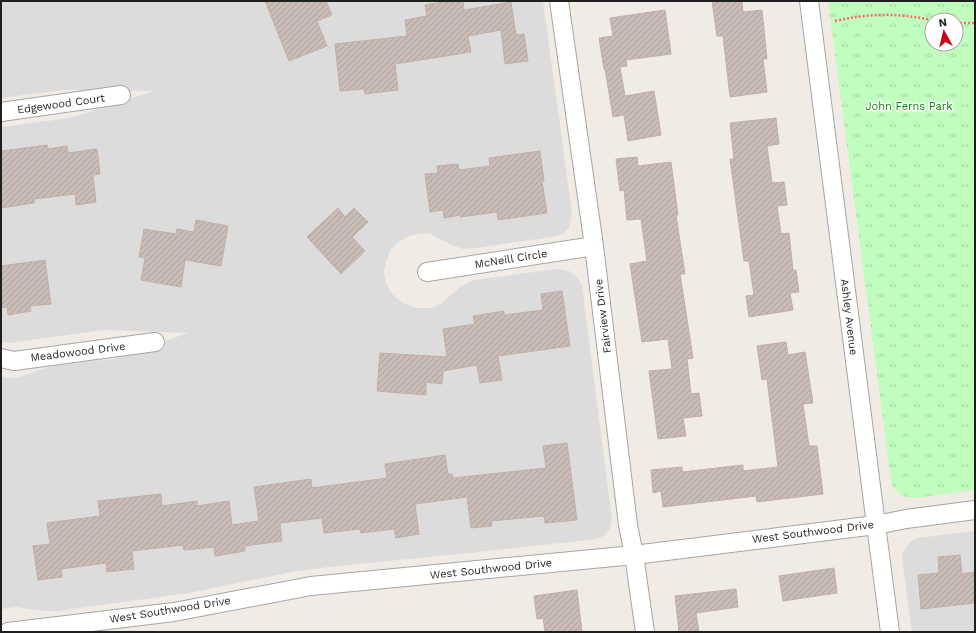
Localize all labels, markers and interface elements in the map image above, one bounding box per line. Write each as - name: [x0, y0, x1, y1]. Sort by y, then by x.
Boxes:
- north arrow: [924, 12, 964, 52]
- text: N: [938, 16, 948, 30]
- street label: Edgewood Court: [16, 91, 106, 117]
- park label: John Ferns Park: [865, 100, 953, 113]
- street label: McNeill Circle: [474, 247, 548, 271]
- street label: Fairview Drive: [592, 278, 614, 354]
- street label: Ashley Avenue: [838, 278, 860, 356]
- street label: Meadowood Drive: [30, 340, 126, 364]
- street label: West Southwood Drive: [751, 518, 875, 546]
- street label: West Southwood Drive: [429, 556, 553, 582]
- street label: West Southwood Drive: [108, 594, 232, 626]

